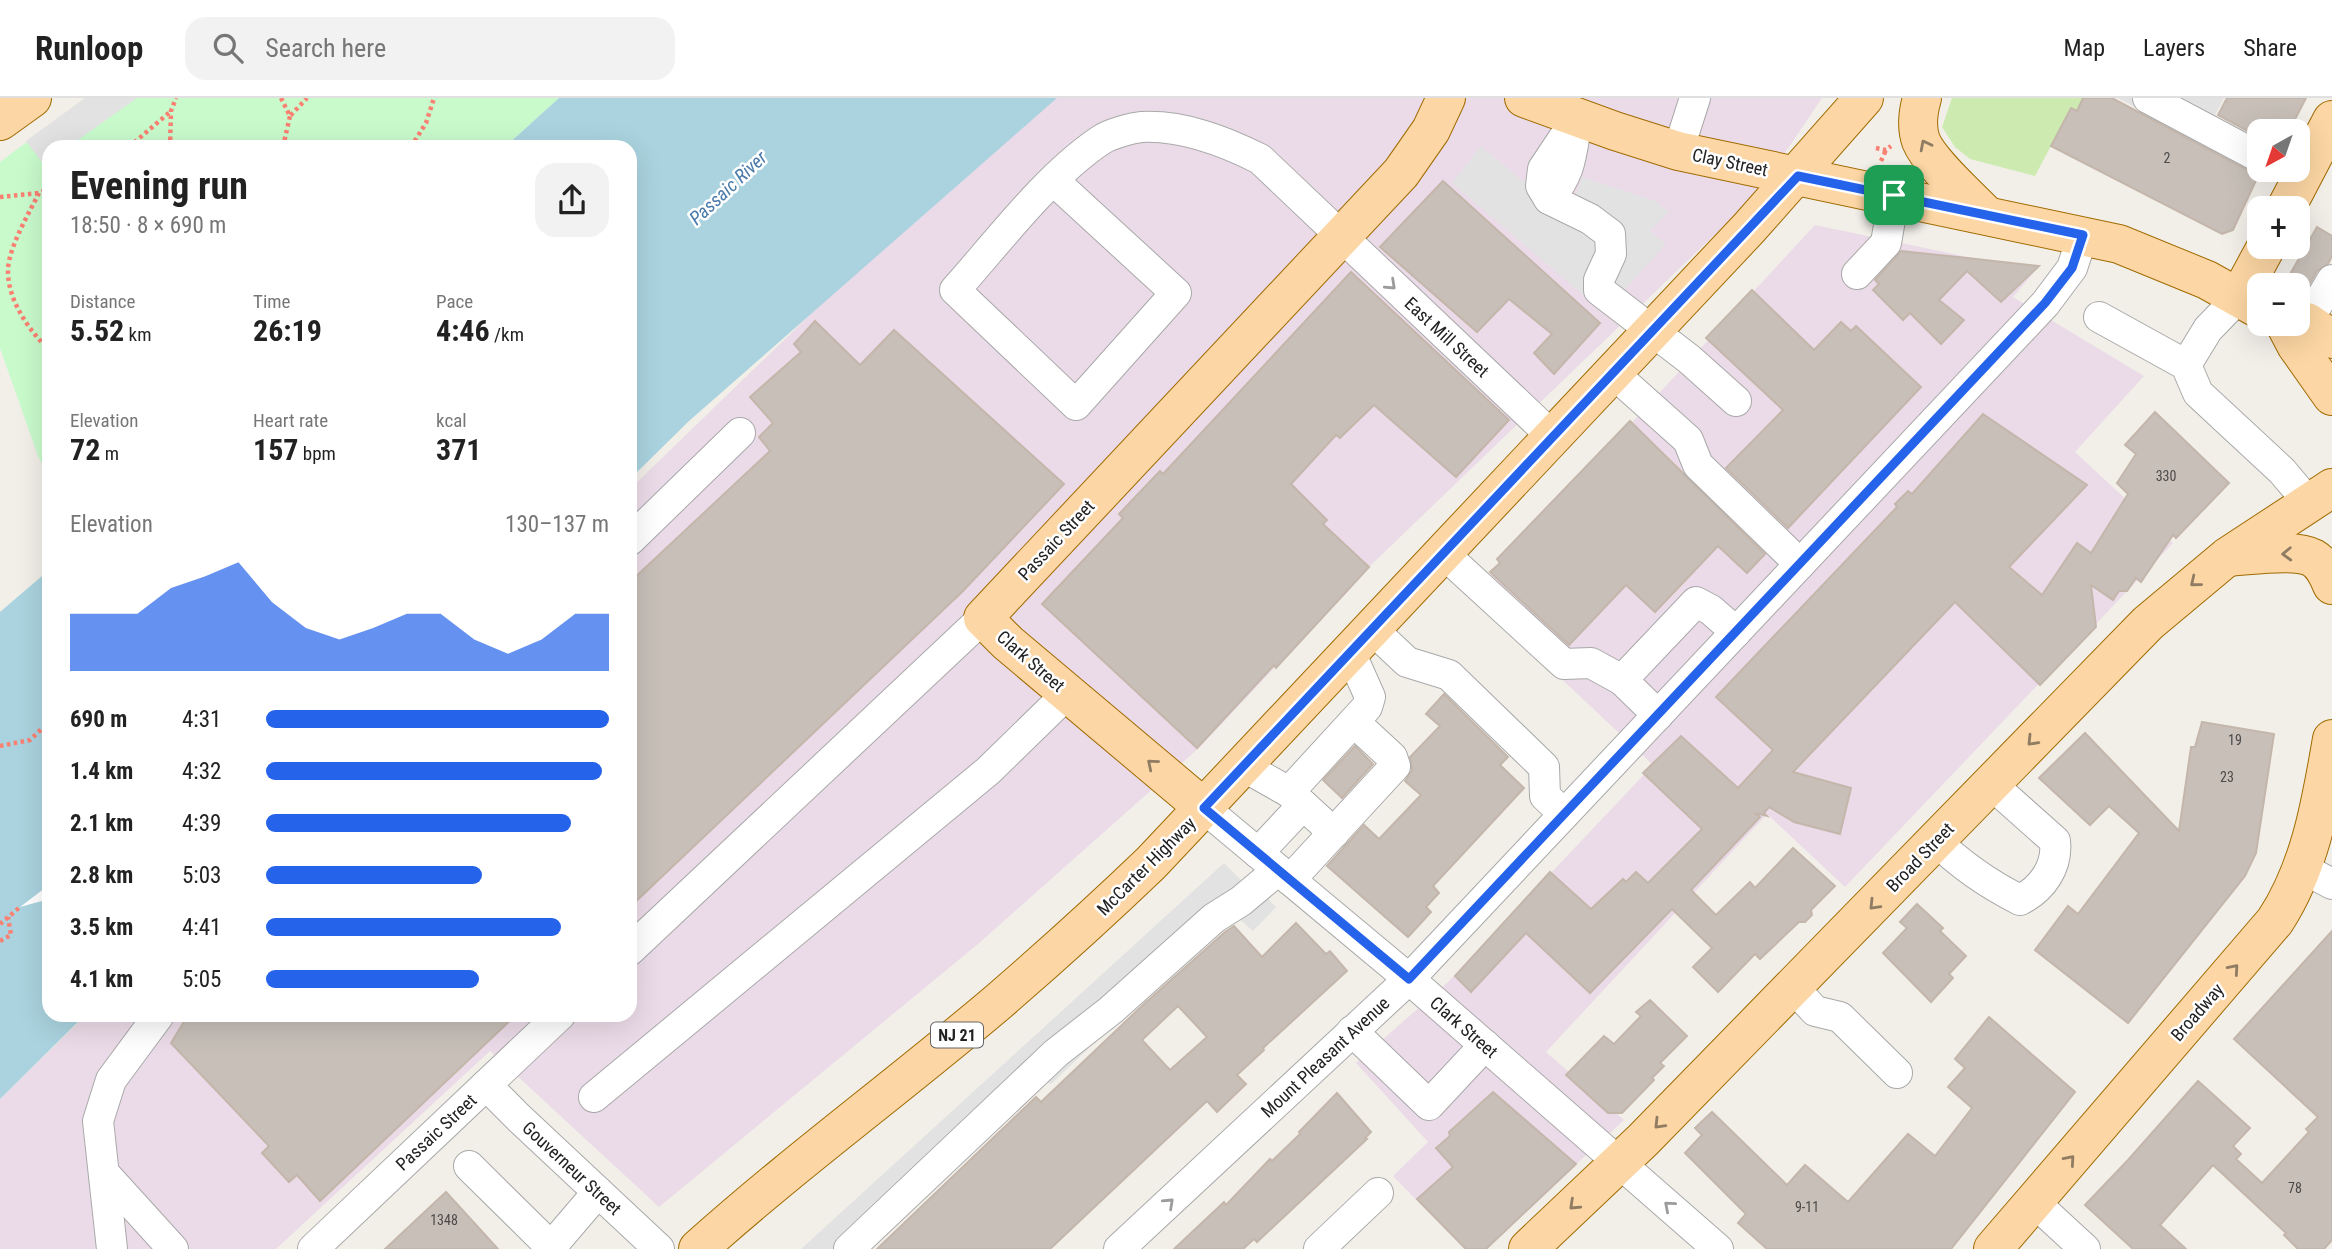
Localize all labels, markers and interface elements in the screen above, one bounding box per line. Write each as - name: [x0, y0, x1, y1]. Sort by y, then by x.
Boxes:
- search box: [185, 17, 675, 80]
- text: Runloop: [35, 29, 143, 68]
- icon: search: [209, 29, 247, 67]
- text: Search here: [265, 33, 386, 63]
- text: Map: [2064, 34, 2105, 62]
- text: Layers: [2143, 34, 2205, 62]
- text: Share: [2243, 34, 2297, 62]
- north arrow: [2247, 119, 2310, 182]
- map controls: [2247, 119, 2310, 336]
- one-way arrow: [1920, 140, 1934, 152]
- street label: Clay Street: [1690, 144, 1770, 180]
- water label: Passaic River: [684, 146, 772, 230]
- house number: 2: [2164, 150, 2171, 166]
- button: share: [535, 163, 609, 237]
- text: Evening run: [70, 164, 248, 208]
- pin: [1864, 165, 1924, 225]
- icon: arrive: [1875, 176, 1913, 214]
- button: +: [2247, 196, 2310, 259]
- text: 18:50 · 8 × 690 m: [70, 212, 226, 239]
- button: −: [2247, 273, 2310, 336]
- one-way arrow: [1383, 276, 1396, 289]
- text: Distance: [70, 290, 135, 313]
- text: Time: [253, 290, 290, 313]
- text: Pace: [436, 290, 473, 313]
- street label: East Mill Street: [1401, 293, 1493, 381]
- text: 5.52: [70, 313, 124, 348]
- text: 26:19: [253, 313, 322, 348]
- text: 4:46: [436, 313, 490, 348]
- text: km: [124, 323, 151, 346]
- text: /km: [490, 323, 524, 346]
- text: Elevation: [70, 409, 138, 432]
- text: Heart rate: [253, 409, 328, 432]
- text: kcal: [436, 409, 467, 432]
- text: 72: [70, 432, 100, 467]
- text: 157: [253, 432, 298, 467]
- text: 371: [436, 432, 481, 467]
- text: m: [100, 442, 119, 465]
- text: bpm: [298, 442, 336, 465]
- house number: 330: [2156, 468, 2176, 484]
- street label: Passaic Street: [1013, 495, 1099, 585]
- text: Elevation: [70, 511, 153, 538]
- text: 130–137 m: [505, 511, 609, 538]
- one-way arrow: [2282, 546, 2292, 562]
- one-way arrow: [2190, 574, 2203, 586]
- street label: Clark Street: [993, 626, 1069, 696]
- text: 690 m: [70, 706, 127, 733]
- text: 4:31: [182, 706, 221, 733]
- one-way arrow: [2027, 732, 2040, 745]
- house number: 19: [2228, 732, 2242, 748]
- text: 1.4 km: [70, 758, 133, 785]
- text: 4:32: [182, 758, 221, 785]
- one-way arrow: [1147, 760, 1160, 772]
- house number: 23: [2220, 769, 2234, 785]
- text: 2.1 km: [70, 810, 133, 837]
- text: 4:39: [182, 810, 221, 837]
- street label: McCarter Highway: [1092, 812, 1200, 920]
- street label: Broad Street: [1882, 818, 1958, 896]
- text: 2.8 km: [70, 862, 133, 889]
- text: 5:03: [182, 862, 221, 889]
- one-way arrow: [1870, 897, 1883, 910]
- text: 3.5 km: [70, 914, 133, 941]
- text: 4:41: [182, 914, 221, 941]
- one-way arrow: [2226, 965, 2238, 978]
- text: 4.1 km: [70, 966, 133, 993]
- text: 5:05: [182, 966, 221, 993]
- street label: Broadway: [2166, 979, 2228, 1045]
- street label: Mount Pleasant Avenue: [1257, 992, 1393, 1122]
- street label: Clark Street: [1426, 992, 1502, 1062]
- road number: NJ 21: [931, 1023, 983, 1048]
- street label: Passaic Street: [391, 1089, 481, 1175]
- one-way arrow: [1654, 1116, 1667, 1129]
- street label: Gouverneur Street: [518, 1117, 626, 1219]
- one-way arrow: [2062, 1156, 2074, 1169]
- house number: 78: [2288, 1180, 2302, 1196]
- one-way arrow: [1569, 1197, 1582, 1210]
- one-way arrow: [1161, 1198, 1174, 1211]
- house number: 9-11: [1795, 1199, 1819, 1215]
- one-way arrow: [1664, 1201, 1677, 1214]
- house number: 1348: [430, 1212, 458, 1228]

